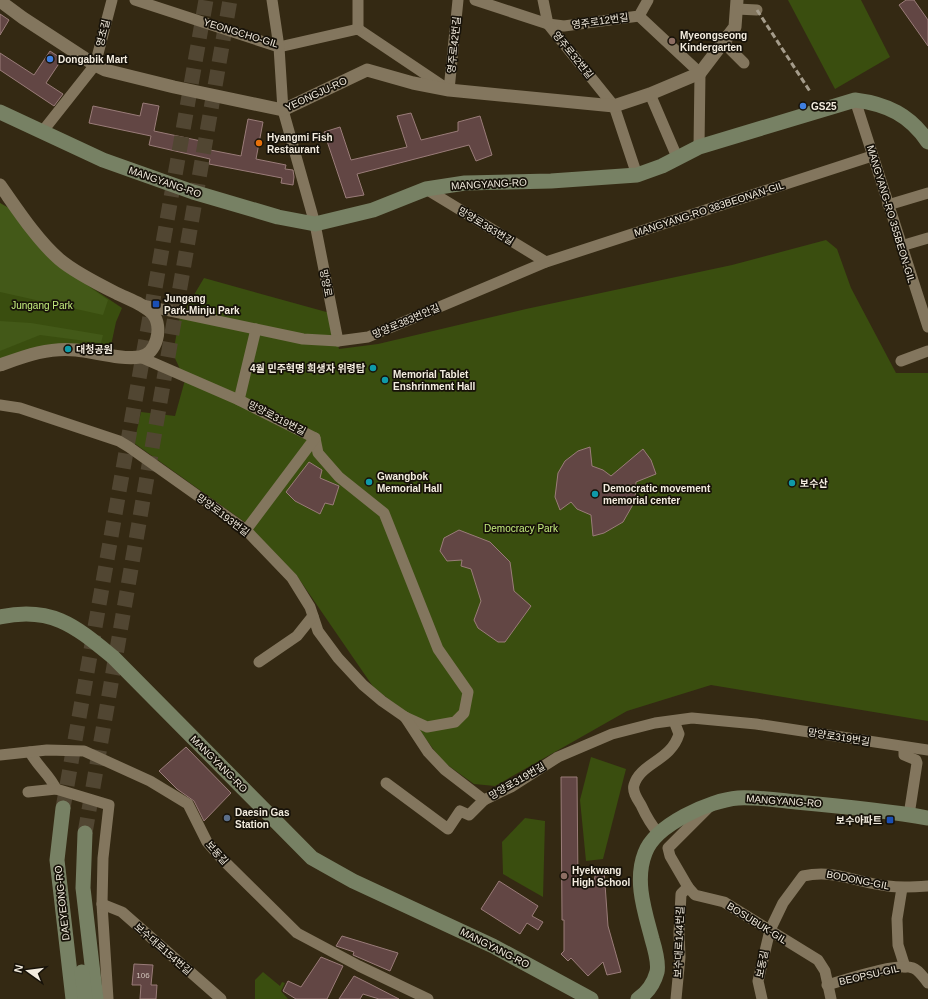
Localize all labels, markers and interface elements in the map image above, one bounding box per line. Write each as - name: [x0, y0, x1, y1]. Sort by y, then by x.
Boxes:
- street label: 영주로12번길: [571, 12, 629, 30]
- street label: YEONGCHO-GIL: [202, 16, 280, 50]
- street label: 영주로42번길: [446, 16, 462, 74]
- street label: 영초길: [94, 18, 112, 48]
- street label: 영주로32번길: [551, 29, 595, 81]
- place label: Myeongseong Kindergarten: [680, 30, 747, 53]
- marker: Myeongseong Kindergarten: [667, 36, 677, 46]
- marker: Dongabik Mart: [45, 54, 55, 64]
- place label: Dongabik Mart: [58, 54, 128, 65]
- street label: YEONGJU-RO: [283, 75, 349, 113]
- marker: GS25: [798, 101, 808, 111]
- place label: GS25: [811, 101, 837, 112]
- place label: Hyangmi Fish Restaurant: [267, 132, 333, 155]
- marker: Hyangmi Fish Restaurant: [254, 138, 264, 148]
- street label: MANGYANG-RO 355BEON-GIL: [865, 144, 917, 284]
- street label: MANGYANG-RO: [127, 164, 203, 200]
- street label: MANGYANG-RO: [451, 177, 527, 191]
- street label: MANGYANG-RO 383BEONAN-GIL: [633, 179, 786, 239]
- street label: 망양로383번길: [456, 205, 516, 247]
- street label: 망양로: [318, 268, 334, 298]
- place label: Jungang Park-Minju Park: [164, 293, 240, 316]
- marker: Jungang Park-Minju Park: [151, 299, 161, 309]
- park label: Jungang Park: [11, 300, 74, 311]
- street label: 망양로383번안길: [371, 302, 441, 340]
- marker: 대청공원: [63, 344, 73, 354]
- place label: 대청공원: [76, 344, 113, 355]
- place label: 4월 민주혁명 희생자 위령탑: [250, 363, 366, 374]
- marker: 4월 민주혁명 희생자 위령탑: [368, 363, 378, 373]
- place label: Memorial Tablet Enshrinment Hall: [393, 369, 475, 392]
- marker: Memorial Tablet Enshrinment Hall: [380, 375, 390, 385]
- street label: 망양로319번길: [247, 399, 307, 437]
- place label: Gwangbok Memorial Hall: [377, 471, 442, 494]
- marker: Gwangbok Memorial Hall: [364, 477, 374, 487]
- marker: 보수산: [787, 478, 797, 488]
- place label: 보수산: [800, 478, 828, 489]
- place label: Democratic movement memorial center: [603, 483, 711, 506]
- marker: Democratic movement memorial center: [590, 489, 600, 499]
- street label: 망양로193번길: [195, 492, 251, 538]
- park label: Democracy Park: [484, 523, 559, 534]
- street label: 망양로319번길: [807, 727, 871, 747]
- street label: MANGYANG-RO: [188, 733, 250, 795]
- street label: 망양로319번길: [487, 761, 547, 801]
- street label: MANGYANG-RO: [746, 793, 822, 809]
- place label: Daesin Gas Station: [235, 807, 290, 830]
- marker: Daesin Gas Station: [222, 813, 232, 823]
- place label: 보수아파트: [836, 815, 882, 826]
- marker: 보수아파트: [885, 815, 895, 825]
- street label: 보동길: [204, 839, 230, 867]
- street label: DAEYEONG-RO: [53, 865, 71, 941]
- place label: Hyekwang High School: [572, 865, 631, 888]
- street label: BODONG-GIL: [826, 869, 891, 892]
- marker: Hyekwang High School: [559, 871, 569, 881]
- street label: BOSUBUK-GIL: [725, 900, 789, 946]
- street label: 보수대로144번길: [672, 906, 686, 978]
- street label: 보수대로154번길: [132, 921, 194, 977]
- street label: MANGYANG-RO: [459, 926, 532, 970]
- street label: 보동길: [754, 949, 770, 979]
- north arrow: [8, 951, 48, 991]
- text: N: [12, 963, 25, 974]
- street label: BEOPSU-GIL: [838, 963, 900, 987]
- house number: 106: [136, 971, 150, 980]

